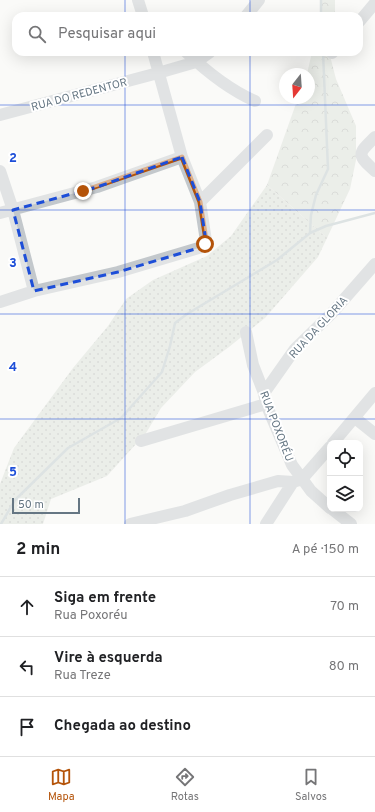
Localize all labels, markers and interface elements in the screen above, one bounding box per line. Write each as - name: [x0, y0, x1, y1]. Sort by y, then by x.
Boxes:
- search box: [12, 12, 363, 56]
- icon: search: [26, 23, 48, 45]
- text: Pesquisar aqui: [58, 25, 156, 44]
- north arrow: [279, 68, 315, 104]
- street label: RUA DO REDENTOR: [30, 75, 129, 115]
- text: 2: [9, 151, 17, 167]
- route end: [74, 182, 92, 200]
- route start: [196, 235, 214, 253]
- text: 3: [9, 256, 17, 272]
- street label: RUA DA GLORIA: [286, 294, 351, 362]
- text: 4: [9, 360, 17, 376]
- street label: RUA POXORÉU: [256, 389, 297, 464]
- map controls: [327, 440, 363, 512]
- button: locate: [327, 440, 363, 476]
- text: 5: [9, 465, 17, 481]
- button: layers: [327, 476, 363, 512]
- scale bar: [12, 496, 80, 515]
- text: 50 m: [18, 498, 44, 512]
- text: 2 min: [16, 539, 60, 561]
- text: A pé · 150 m: [292, 542, 359, 558]
- text: Siga em frente: [54, 589, 156, 608]
- icon: ahead: [16, 596, 38, 618]
- text: 70 m: [330, 599, 359, 615]
- text: Rua Poxoréu: [54, 608, 128, 624]
- text: Vire à esquerda: [54, 649, 163, 668]
- icon: left: [16, 656, 38, 678]
- text: 80 m: [329, 659, 359, 675]
- text: Rua Treze: [54, 668, 111, 684]
- icon: arrive: [16, 716, 38, 738]
- text: Chegada ao destino: [54, 717, 191, 736]
- tab: Mapa: [48, 766, 75, 804]
- tab: Rotas: [171, 766, 199, 804]
- tab: Salvos: [295, 766, 327, 804]

